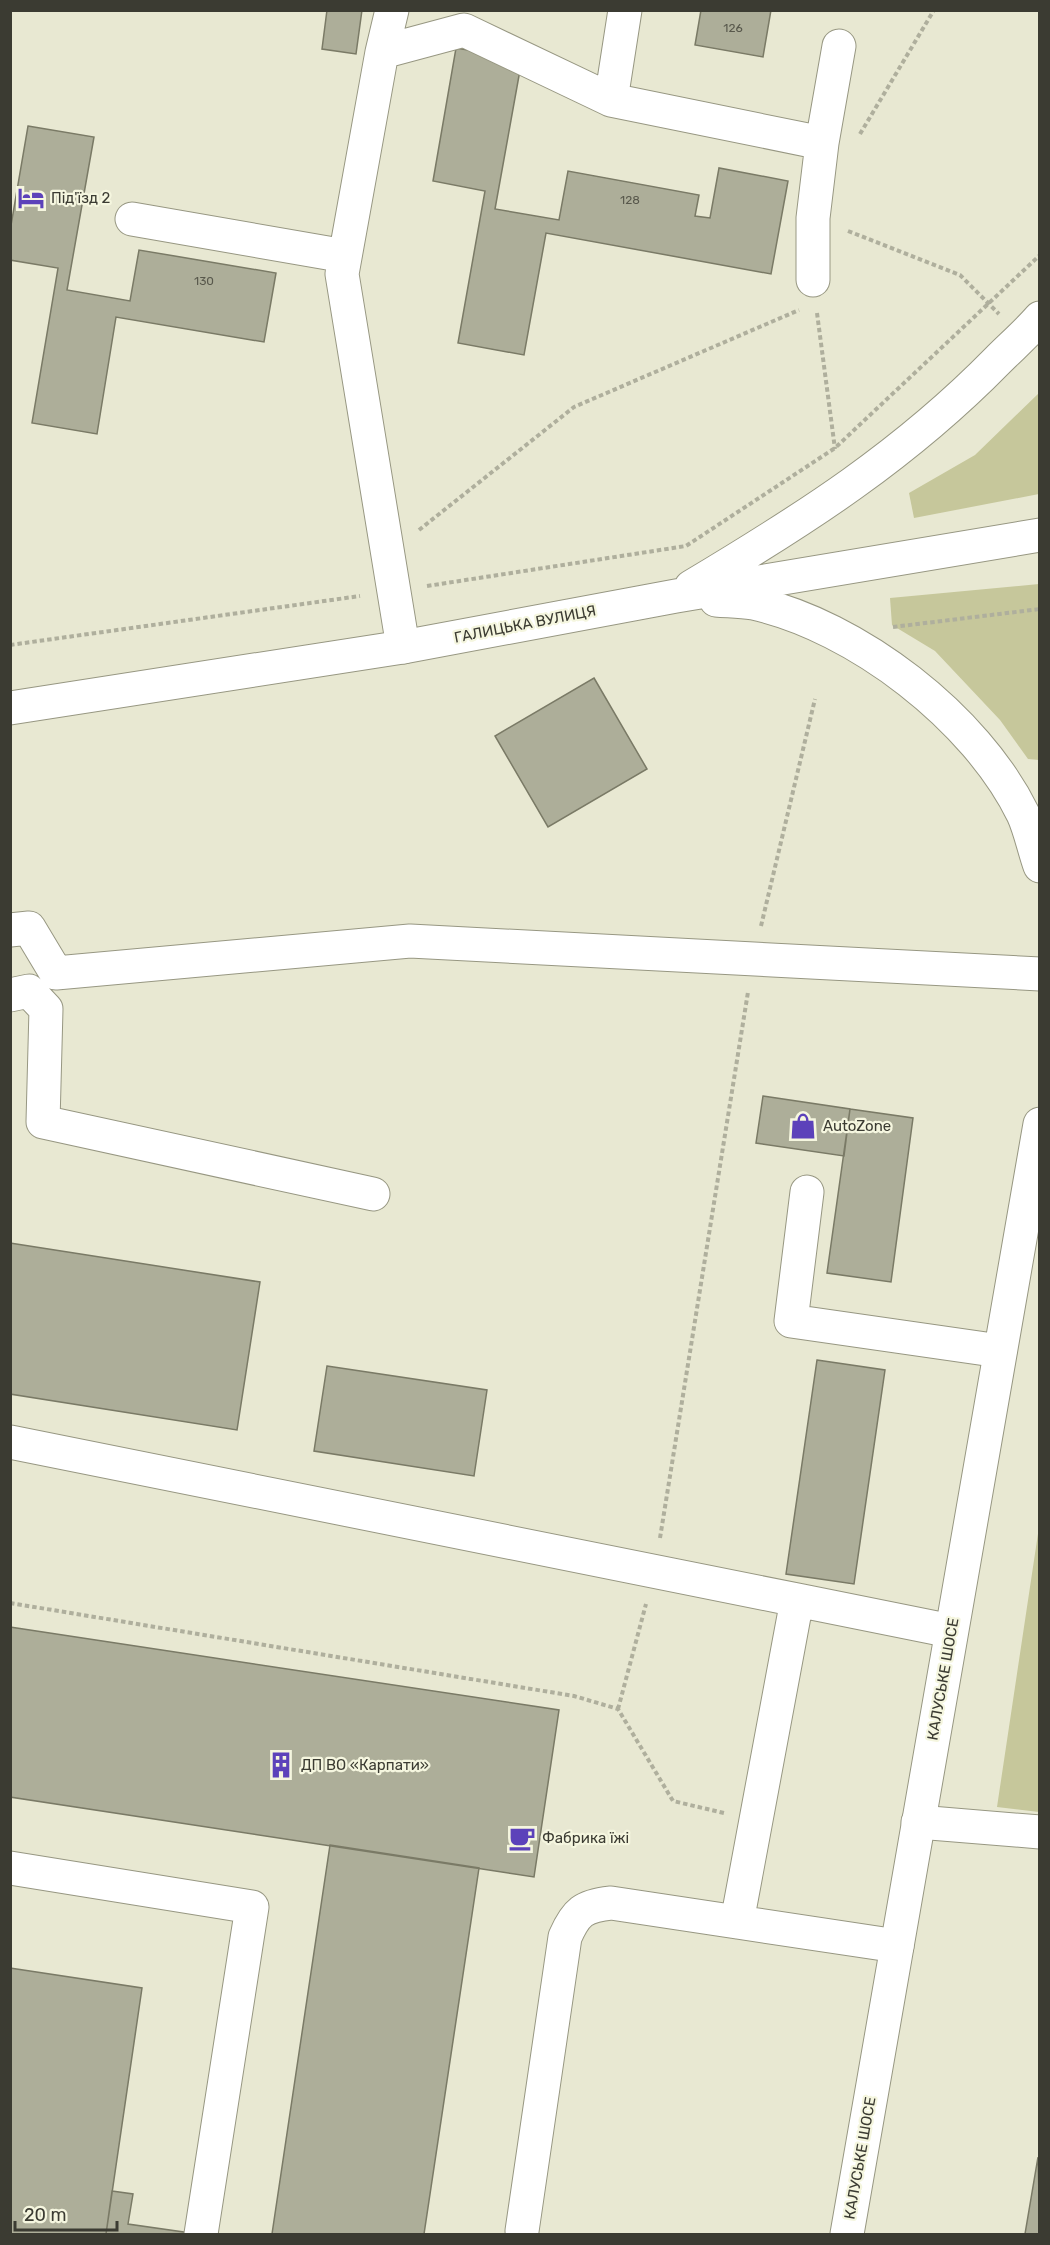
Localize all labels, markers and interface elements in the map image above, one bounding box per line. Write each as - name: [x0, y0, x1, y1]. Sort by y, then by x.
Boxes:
- house number: 126: [723, 21, 743, 35]
- hotel icon: Під'їзд 2: [16, 183, 46, 213]
- place label: Під'їзд 2: [51, 189, 111, 207]
- house number: 128: [620, 193, 640, 207]
- house number: 130: [194, 274, 214, 288]
- street label: ГАЛИЦЬКА ВУЛИЦЯ: [453, 601, 597, 647]
- shop icon: AutoZone: [788, 1111, 818, 1141]
- place label: AutoZone: [823, 1117, 891, 1135]
- street label: КАЛУСЬКЕ ШОСЕ: [923, 1616, 963, 1742]
- building icon: ДП ВО «Карпати»: [266, 1750, 296, 1780]
- place label: ДП ВО «Карпати»: [301, 1756, 429, 1774]
- cafe icon: Фабрика їжі: [507, 1823, 537, 1853]
- place label: Фабрика їжі: [542, 1829, 629, 1847]
- street label: КАЛУСЬКЕ ШОСЕ: [840, 2095, 880, 2221]
- scale bar: [15, 2194, 117, 2232]
- text: 20 m: [24, 2204, 66, 2226]

